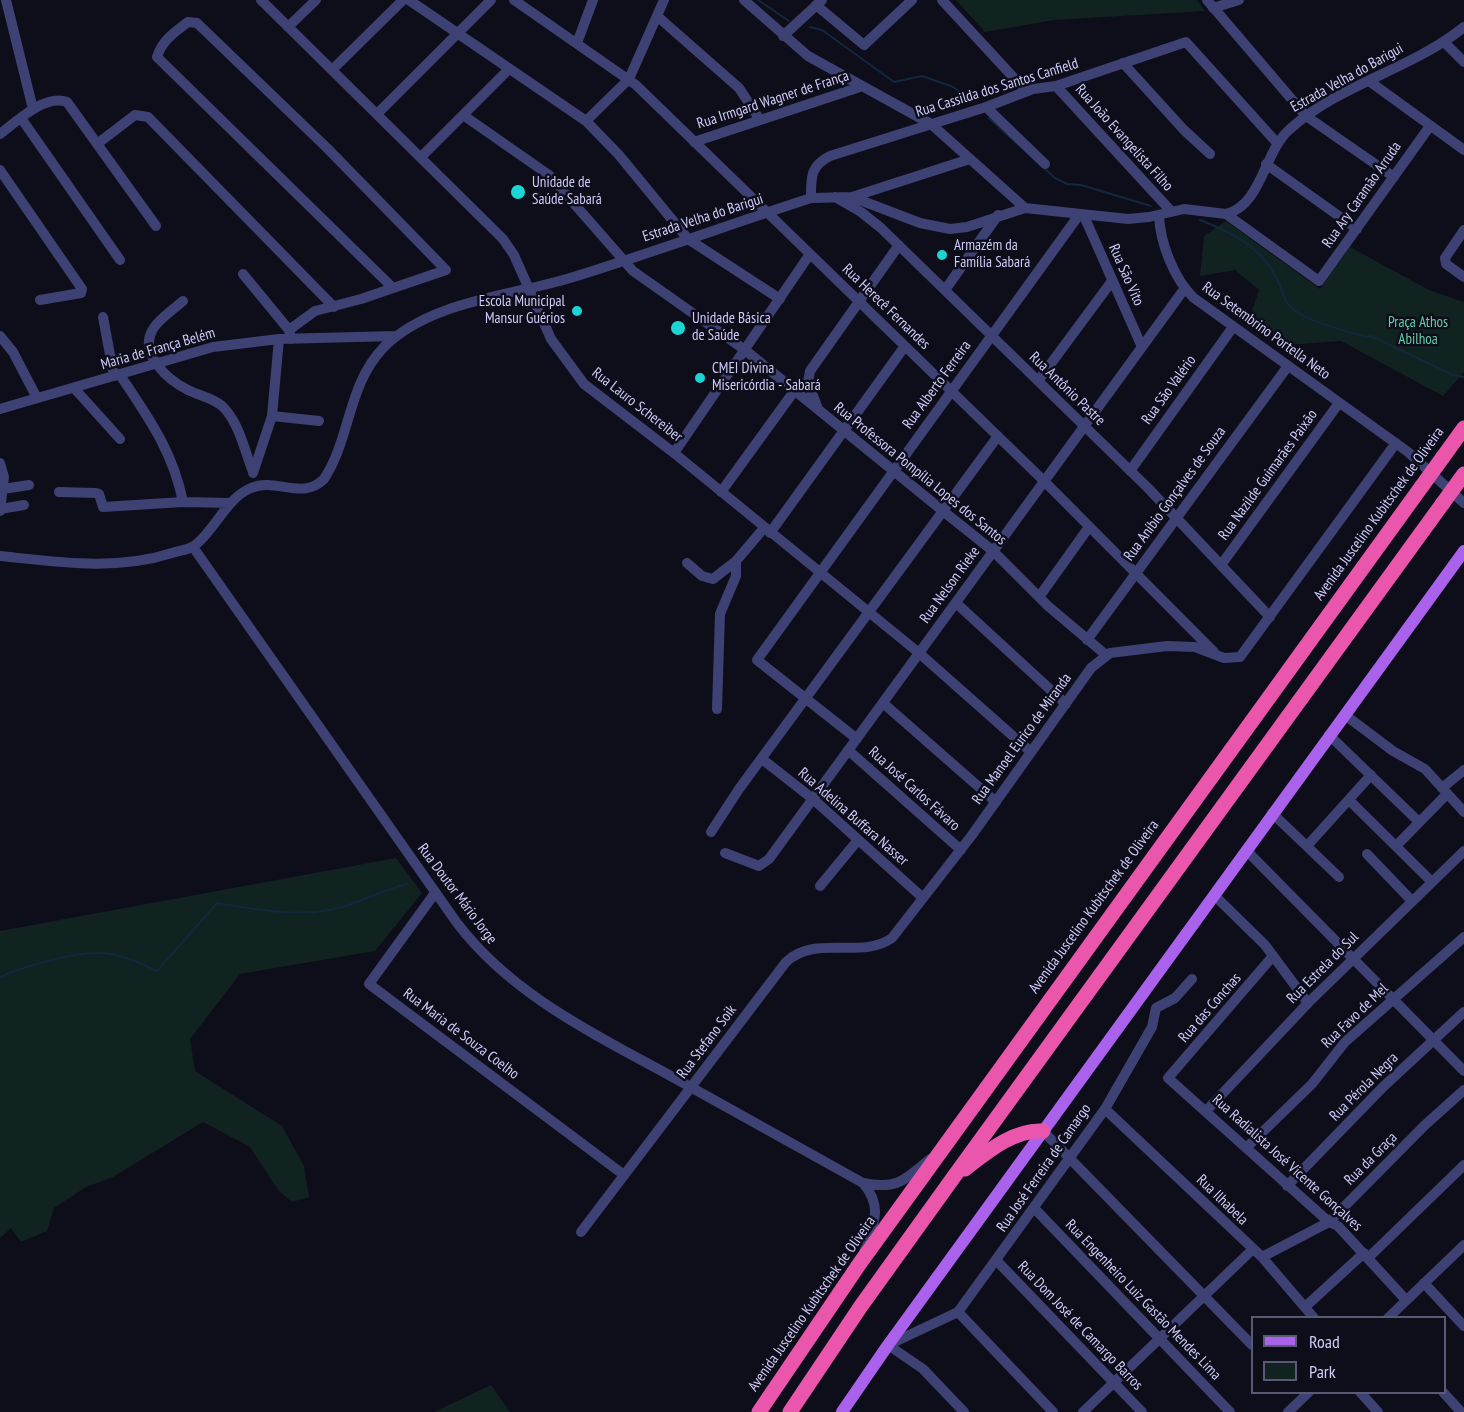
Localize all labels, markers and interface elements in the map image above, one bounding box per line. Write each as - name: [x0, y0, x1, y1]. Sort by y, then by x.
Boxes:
- street label: Estrada Velha do Barigui: [1288, 40, 1406, 116]
- street label: Rua Cassilda dos Santos Canfield: [914, 55, 1080, 121]
- street label: Rua Irmgard Wagner de França: [695, 67, 851, 133]
- street label: Rua João Evangelista Filho: [1071, 81, 1177, 195]
- street label: Rua Ary Caramão Arruda: [1319, 138, 1405, 252]
- place label: Unidade de Saúde Sabará: [532, 174, 602, 209]
- marker: Unidade de Saúde Sabará: [509, 183, 527, 201]
- street label: Estrada Velha do Barigui: [640, 190, 766, 246]
- place label: Armazém da Família Sabará: [954, 237, 1030, 272]
- street label: Rua São Vito: [1104, 241, 1148, 309]
- marker: Armazém da Família Sabará: [935, 248, 949, 262]
- street label: Rua Herecê Fernandes: [838, 261, 934, 353]
- street label: Rua Setembrino Portella Neto: [1198, 278, 1334, 384]
- place label: Escola Municipal Mansur Guérios: [479, 293, 565, 328]
- marker: Escola Municipal Mansur Guérios: [570, 304, 584, 318]
- place label: Unidade Básica de Saúde: [692, 310, 771, 345]
- park label: Praça Athos Abilhoa: [1388, 314, 1448, 349]
- marker: Unidade Básica de Saúde: [669, 319, 687, 337]
- street label: Maria de França Belém: [99, 324, 217, 374]
- street label: Rua Alberto Ferreira: [899, 337, 975, 433]
- street label: Rua Antônio Pastre: [1025, 348, 1109, 430]
- street label: Rua São Valério: [1138, 352, 1200, 428]
- place label: CMEI Divina Misericórdia - Sabará: [712, 360, 821, 395]
- street label: Rua Lauro Schereiber: [588, 364, 686, 446]
- marker: CMEI Divina Misericórdia - Sabará: [693, 371, 707, 385]
- street label: Rua Professora Pompília Lopes dos Santos: [830, 399, 1010, 549]
- street label: Rua Nazilde Guimarães Paixão: [1215, 406, 1321, 544]
- street label: Rua Aníbio Gonçalves de Souza: [1120, 423, 1230, 565]
- street label: Avenida Juscelino Kubitschek de Oliveira: [1310, 424, 1448, 604]
- street label: Rua Nelson Rieke: [916, 543, 984, 627]
- street label: Rua Manoel Eurico de Miranda: [968, 670, 1076, 808]
- street label: Rua José Carlos Fávaro: [864, 743, 964, 835]
- street label: Rua Adelina Buffara Nasser: [794, 764, 912, 870]
- street label: Avenida Juscelino Kubitschek de Oliveira: [1025, 817, 1163, 997]
- street label: Rua Doutor Mário Jorge: [413, 840, 501, 948]
- street label: Rua Estrela do Sul: [1283, 928, 1363, 1008]
- street label: Rua das Conchas: [1175, 970, 1245, 1046]
- street label: Rua Favo de Mel: [1318, 980, 1392, 1052]
- street label: Rua Maria de Souza Coelho: [399, 985, 523, 1083]
- street label: Rua Stefano Soik: [673, 1002, 741, 1082]
- street label: Rua Pérola Negra: [1326, 1049, 1402, 1125]
- street label: Rua Radialista José Vicente Gonçalves: [1208, 1091, 1366, 1235]
- street label: Rua José Ferreira de Camargo: [993, 1101, 1095, 1235]
- street label: Rua da Graça: [1341, 1129, 1401, 1189]
- street label: Rua Ilhabela: [1192, 1171, 1252, 1229]
- street label: Avenida Juscelino Kubitschek de Oliveira: [745, 1213, 879, 1395]
- street label: Rua Engenheiro Luiz Gastão Mendes Lima: [1061, 1216, 1225, 1384]
- street label: Rua Dom José de Camargo Barros: [1014, 1258, 1146, 1394]
- legend: [1251, 1316, 1446, 1394]
- text: Road: [1309, 1330, 1340, 1353]
- text: Park: [1309, 1360, 1336, 1383]

